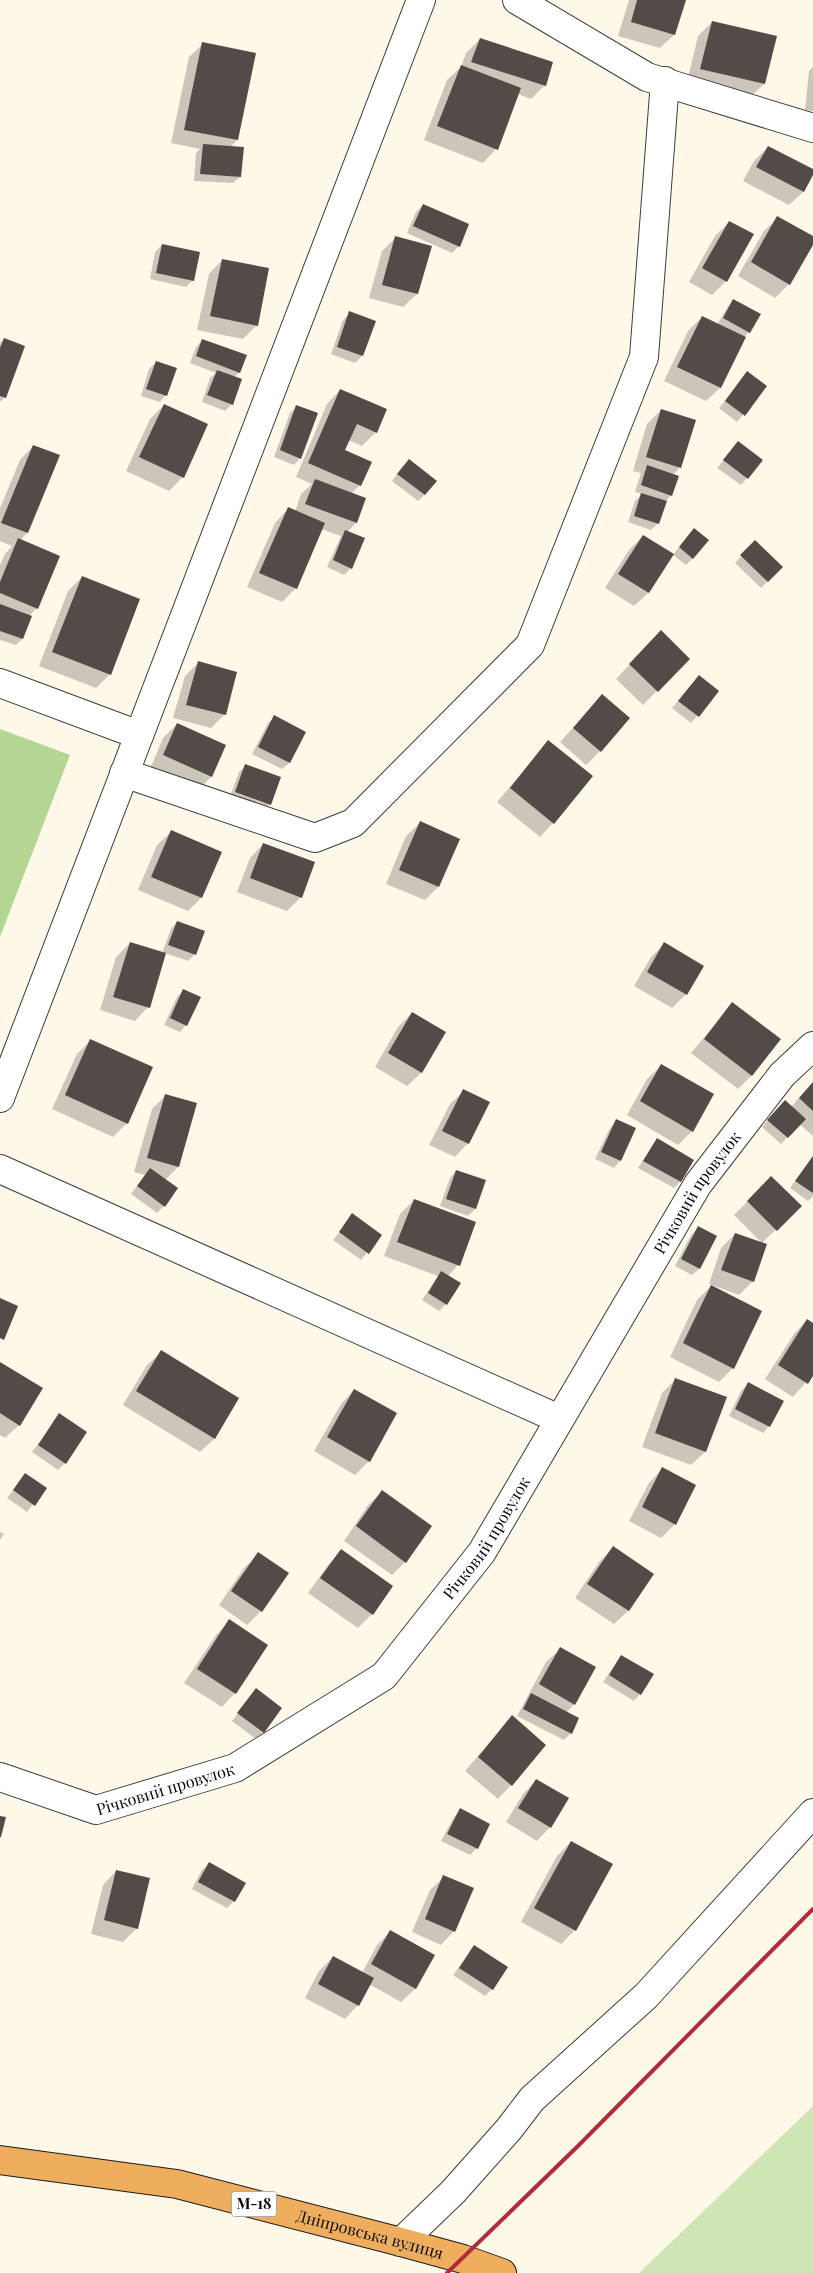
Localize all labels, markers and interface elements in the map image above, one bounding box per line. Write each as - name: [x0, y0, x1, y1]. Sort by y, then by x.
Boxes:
- street label: Річковий провулок: [648, 1127, 745, 1257]
- street label: Річковий провулок: [438, 1473, 534, 1603]
- street label: Річковий провулок: [94, 1758, 237, 1819]
- road number: М-18: [232, 2192, 276, 2216]
- street label: Дніпровська вулиця: [295, 2204, 446, 2263]

